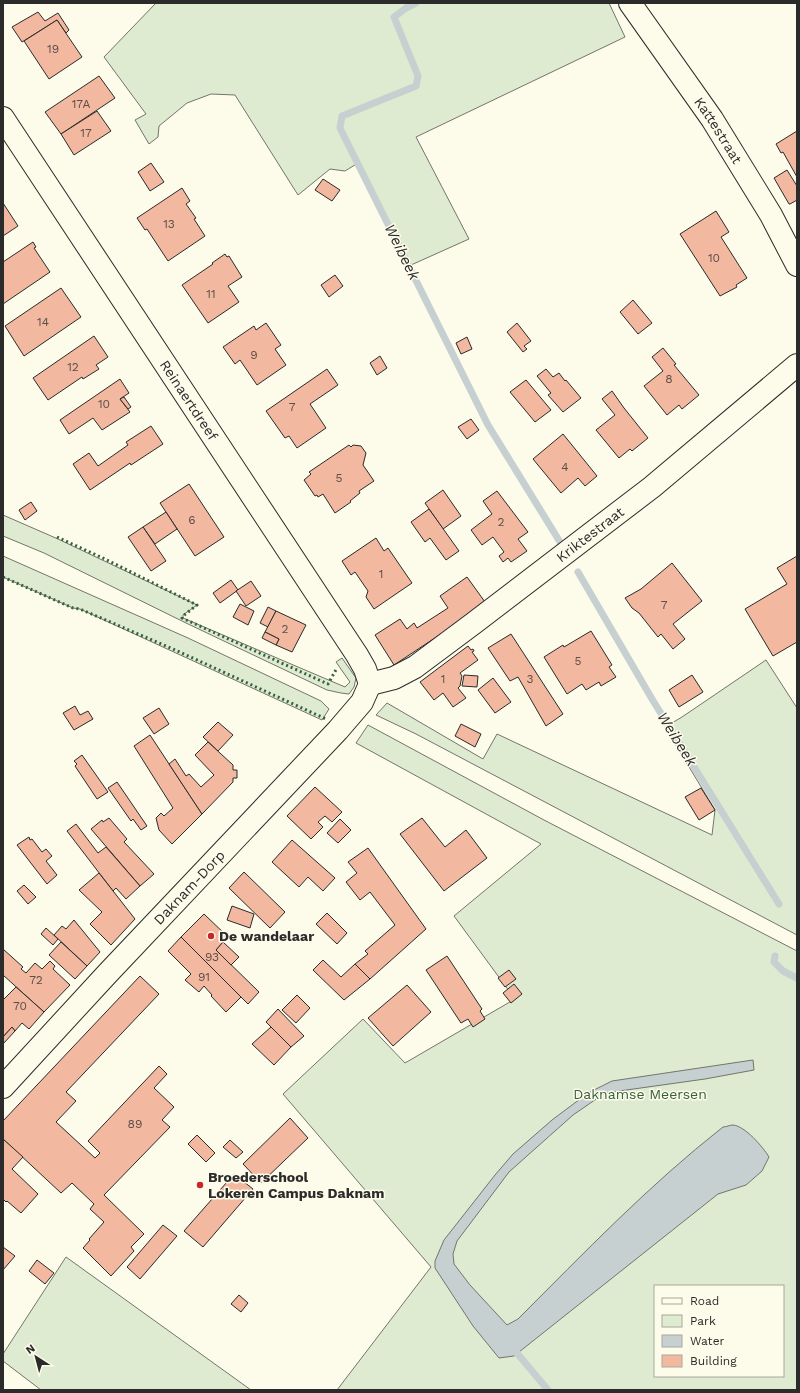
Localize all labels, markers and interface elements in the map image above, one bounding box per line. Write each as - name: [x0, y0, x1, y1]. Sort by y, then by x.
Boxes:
- house number: 19: [47, 42, 59, 56]
- street label: Kattestraat: [691, 94, 746, 167]
- house number: 17A: [72, 97, 90, 111]
- house number: 17: [80, 126, 92, 140]
- house number: 13: [163, 217, 175, 231]
- water label: Weibeek: [381, 221, 424, 284]
- house number: 10: [708, 251, 720, 265]
- house number: 11: [206, 287, 216, 301]
- house number: 14: [37, 315, 49, 329]
- house number: 9: [250, 348, 258, 362]
- street label: Reinaertdreef: [157, 357, 221, 444]
- house number: 12: [67, 360, 79, 374]
- house number: 8: [665, 372, 673, 386]
- house number: 10: [98, 397, 110, 411]
- house number: 7: [289, 400, 296, 414]
- house number: 4: [561, 460, 569, 474]
- house number: 5: [336, 471, 343, 485]
- street label: Kriktestraat: [553, 503, 627, 565]
- house number: 6: [188, 513, 196, 527]
- house number: 2: [498, 515, 505, 529]
- house number: 1: [379, 567, 383, 581]
- house number: 7: [661, 598, 668, 612]
- house number: 2: [282, 622, 289, 636]
- house number: 5: [575, 654, 582, 668]
- house number: 1: [441, 672, 445, 686]
- house number: 3: [527, 672, 534, 686]
- water label: Weibeek: [653, 709, 701, 770]
- street label: Daknam-Dorp: [150, 847, 228, 928]
- place label: De wandelaar: [219, 928, 314, 944]
- marker: De wandelaar: [206, 931, 216, 941]
- house number: 93: [205, 950, 219, 964]
- house number: 91: [198, 970, 210, 984]
- house number: 72: [29, 973, 43, 987]
- house number: 70: [13, 999, 27, 1013]
- park label: Daknamse Meersen: [573, 1086, 707, 1102]
- house number: 89: [128, 1117, 142, 1131]
- place label: Broederschool Lokeren Campus Daknam: [208, 1169, 384, 1201]
- marker: Broederschool Lokeren Campus Daknam: [195, 1180, 205, 1190]
- legend: [654, 1285, 784, 1377]
- text: Road: [690, 1294, 719, 1308]
- text: Park: [690, 1314, 716, 1328]
- text: Water: [690, 1334, 725, 1348]
- north arrow: [16, 1337, 56, 1377]
- text: N: [23, 1342, 38, 1357]
- text: Building: [690, 1354, 737, 1368]

